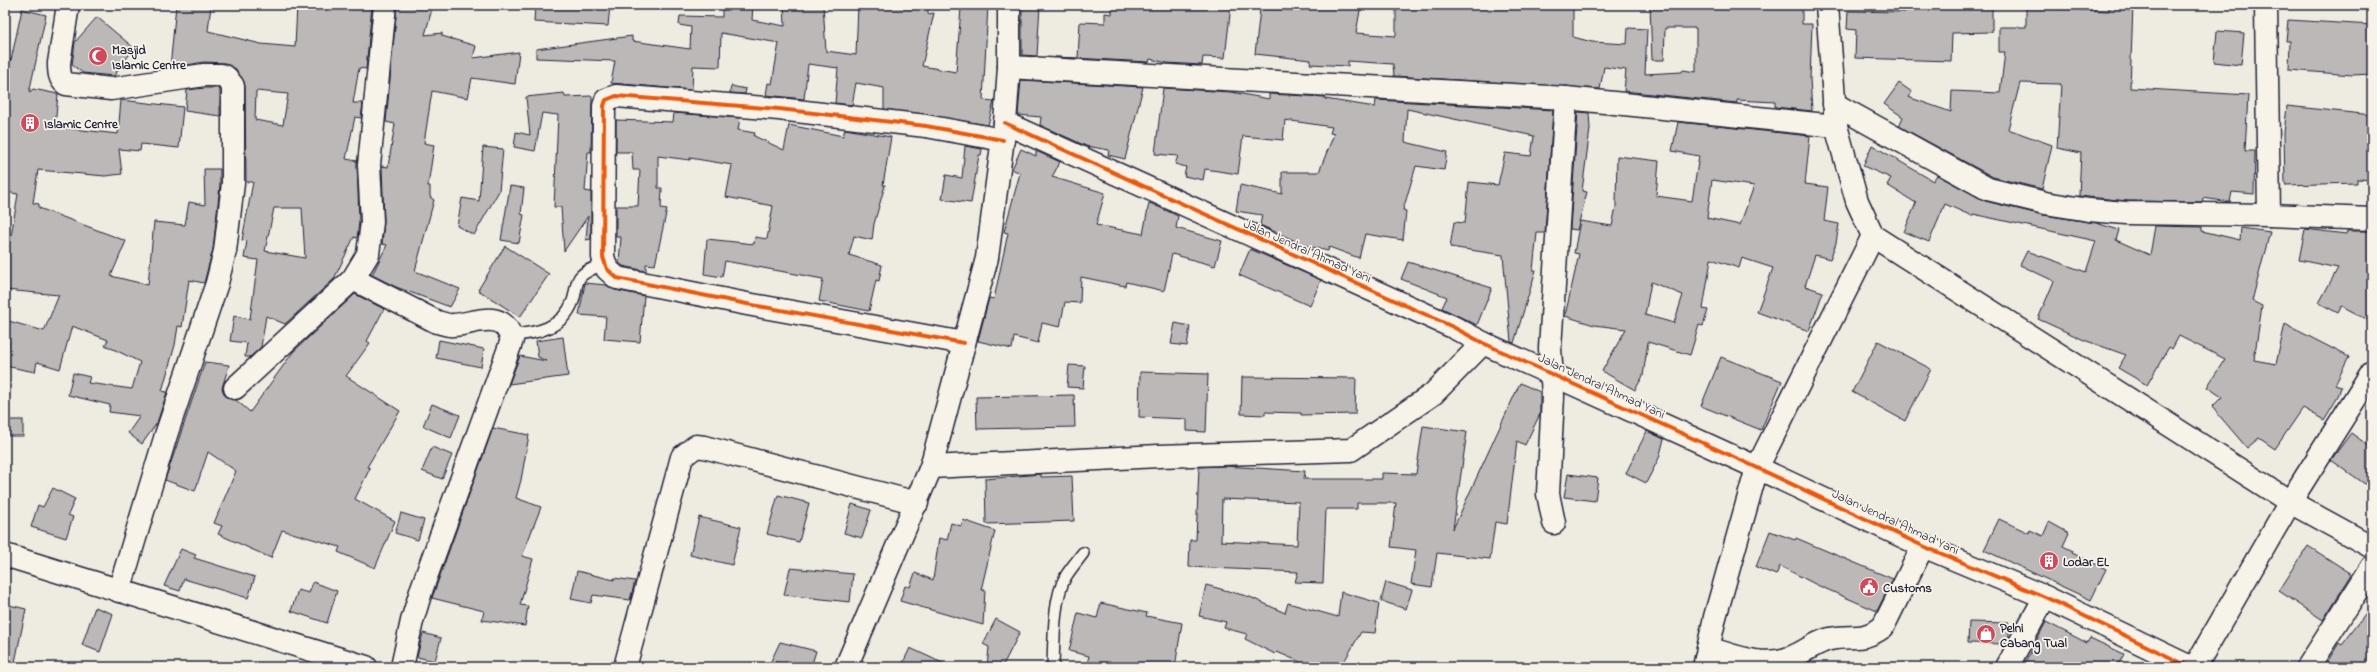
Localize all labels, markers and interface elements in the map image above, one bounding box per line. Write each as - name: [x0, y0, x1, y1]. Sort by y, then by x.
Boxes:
- place label: Masjid Islamic Centre: [112, 41, 187, 75]
- mosque icon: Masjid Islamic Centre: [87, 45, 109, 67]
- building icon: Islamic Centre: [19, 112, 41, 134]
- place label: Islamic Centre: [44, 115, 119, 134]
- street label: Jalan Jendral Ahmad Yani: [1240, 215, 1374, 288]
- street label: Jalan Jendral Ahmad Yani: [1535, 349, 1668, 424]
- street label: Jalan Jendral Ahmad Yani: [1829, 485, 1962, 560]
- building icon: Lodar EL: [2038, 550, 2060, 572]
- place label: Lodar EL: [2063, 553, 2110, 572]
- public building icon: Customs: [1858, 576, 1880, 598]
- place label: Customs: [1883, 579, 1932, 598]
- place label: Pelni Cabang Tual: [2000, 619, 2067, 655]
- shop icon: Pelni Cabang Tual: [1975, 623, 1997, 645]

